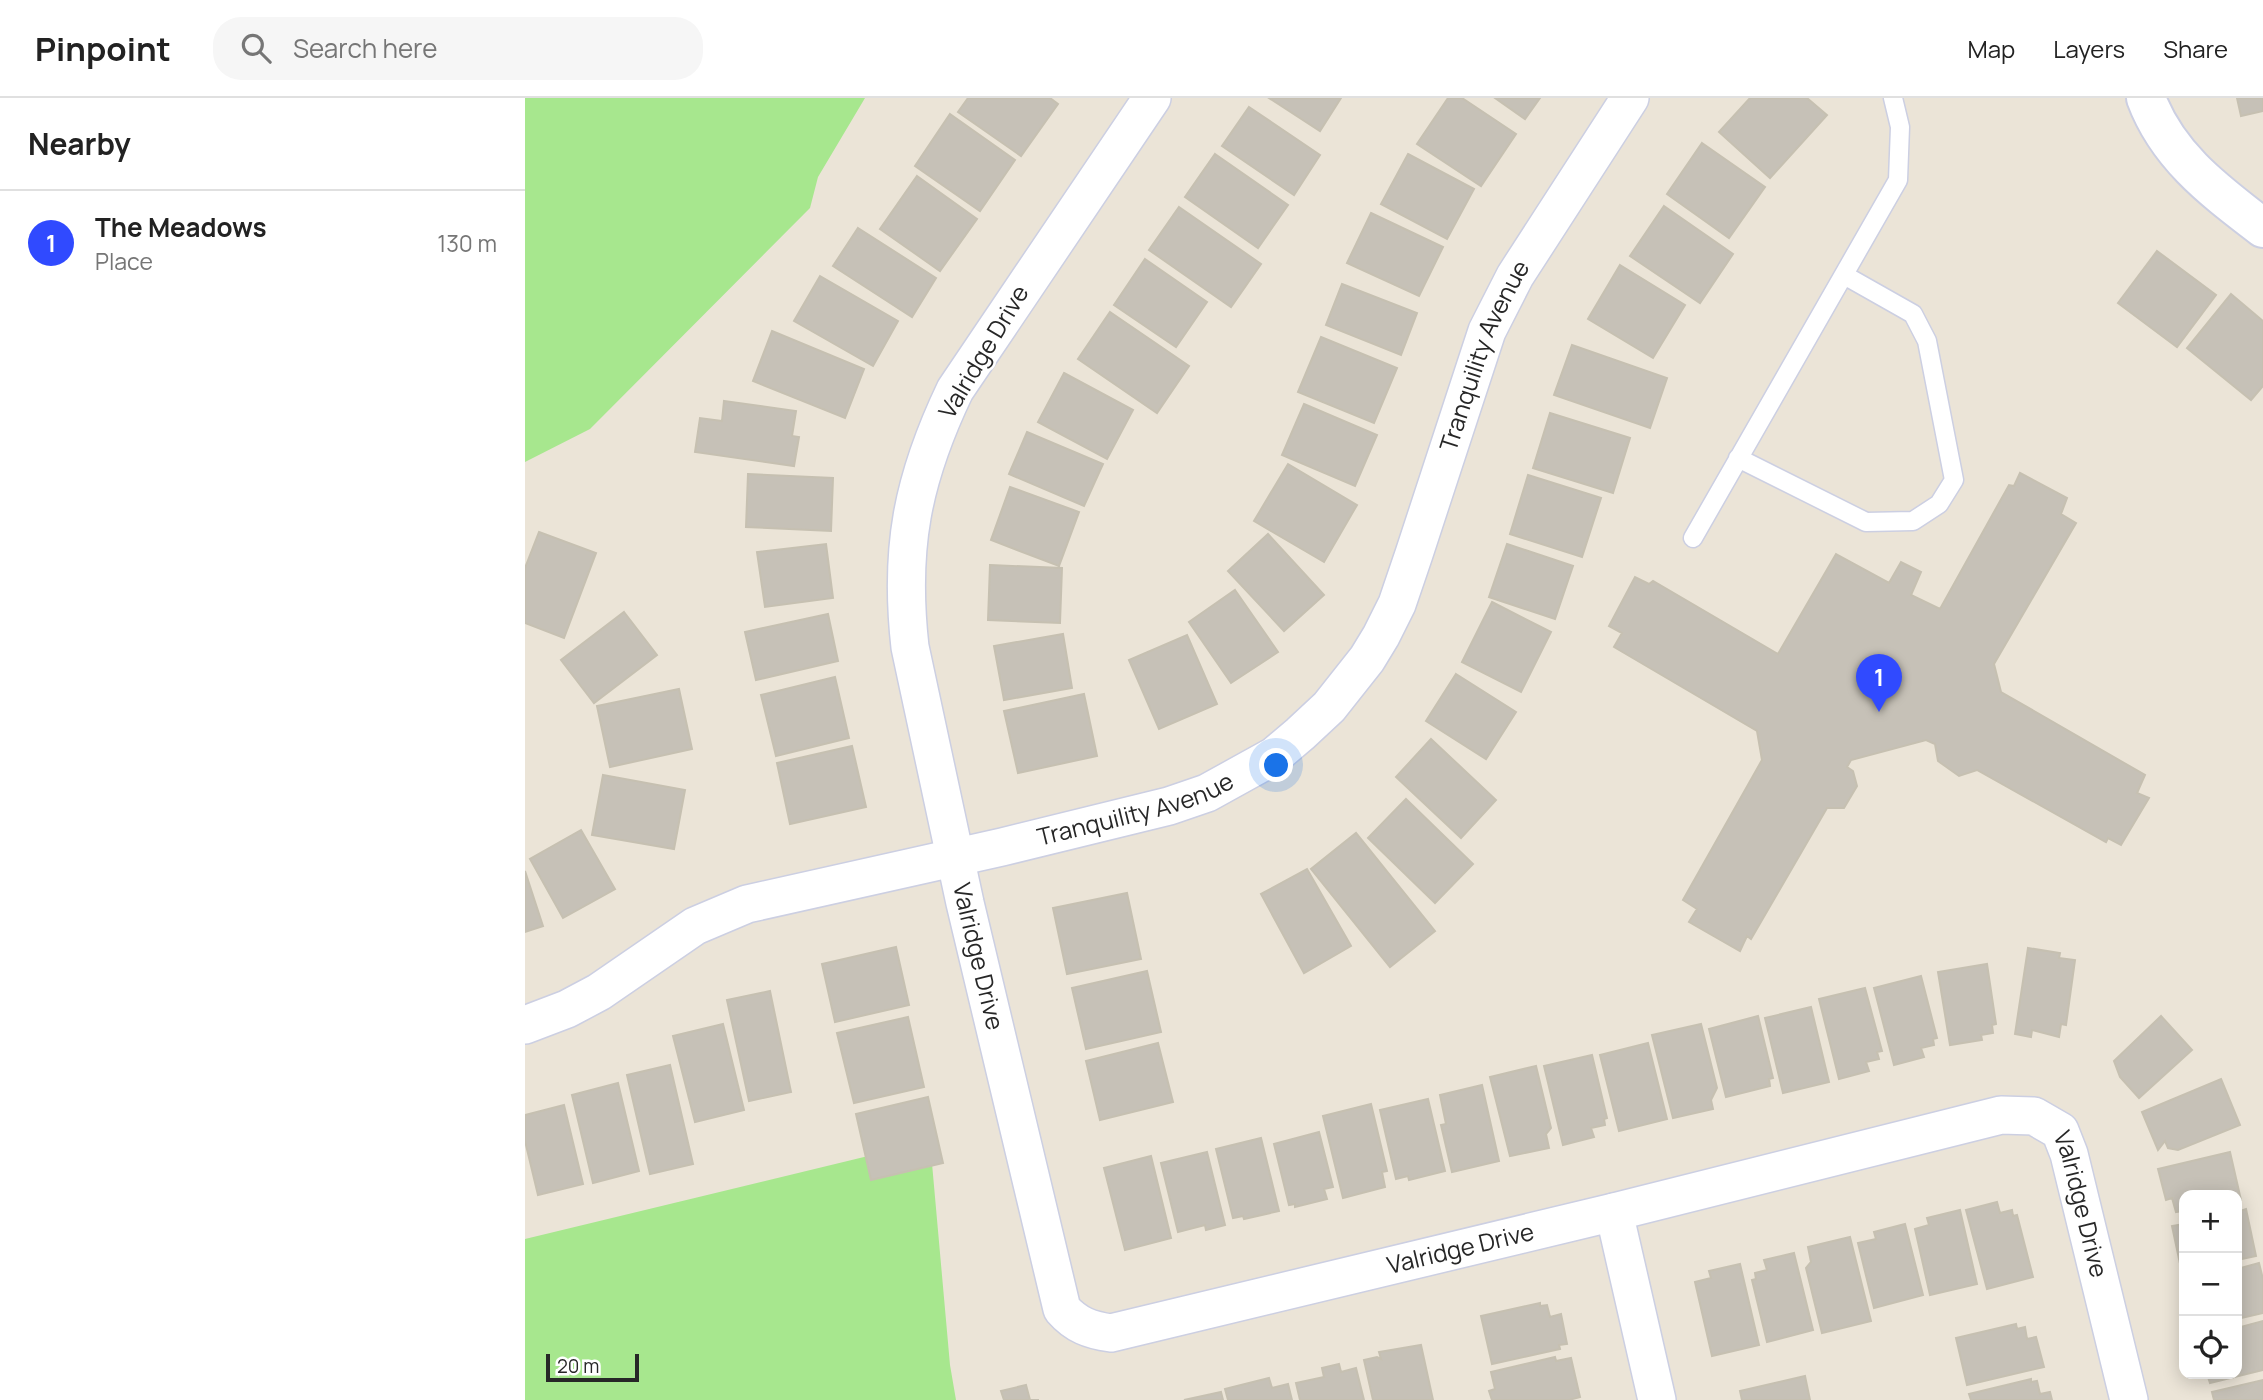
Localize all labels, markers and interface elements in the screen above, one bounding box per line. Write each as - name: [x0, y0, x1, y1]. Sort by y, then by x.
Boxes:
- search box: [213, 17, 703, 80]
- text: Pinpoint: [35, 26, 171, 71]
- icon: search: [237, 29, 275, 67]
- text: Search here: [293, 30, 437, 66]
- text: Map: [1968, 32, 2015, 65]
- text: Layers: [2053, 32, 2125, 65]
- text: Share: [2163, 32, 2228, 65]
- text: Nearby: [28, 123, 131, 164]
- text: The Meadows: [95, 209, 267, 245]
- text: 1: [46, 227, 56, 259]
- text: 130 m: [437, 227, 497, 259]
- text: Place: [95, 245, 153, 277]
- street label: Tranquility Avenue: [1431, 253, 1536, 455]
- street label: Valridge Drive: [930, 278, 1035, 424]
- pin: 1: [1856, 654, 1902, 712]
- your location: [1259, 748, 1293, 782]
- street label: Tranquility Avenue: [1034, 764, 1239, 853]
- street label: Valridge Drive: [946, 880, 1013, 1033]
- street label: Valridge Drive: [2046, 1126, 2116, 1281]
- map controls: [2179, 1190, 2242, 1379]
- button: +: [2179, 1190, 2242, 1253]
- street label: Valridge Drive: [1383, 1214, 1537, 1281]
- button: −: [2179, 1253, 2242, 1316]
- button: locate: [2179, 1316, 2242, 1379]
- scale bar: [546, 1351, 639, 1383]
- text: 20 m: [557, 1353, 599, 1379]

